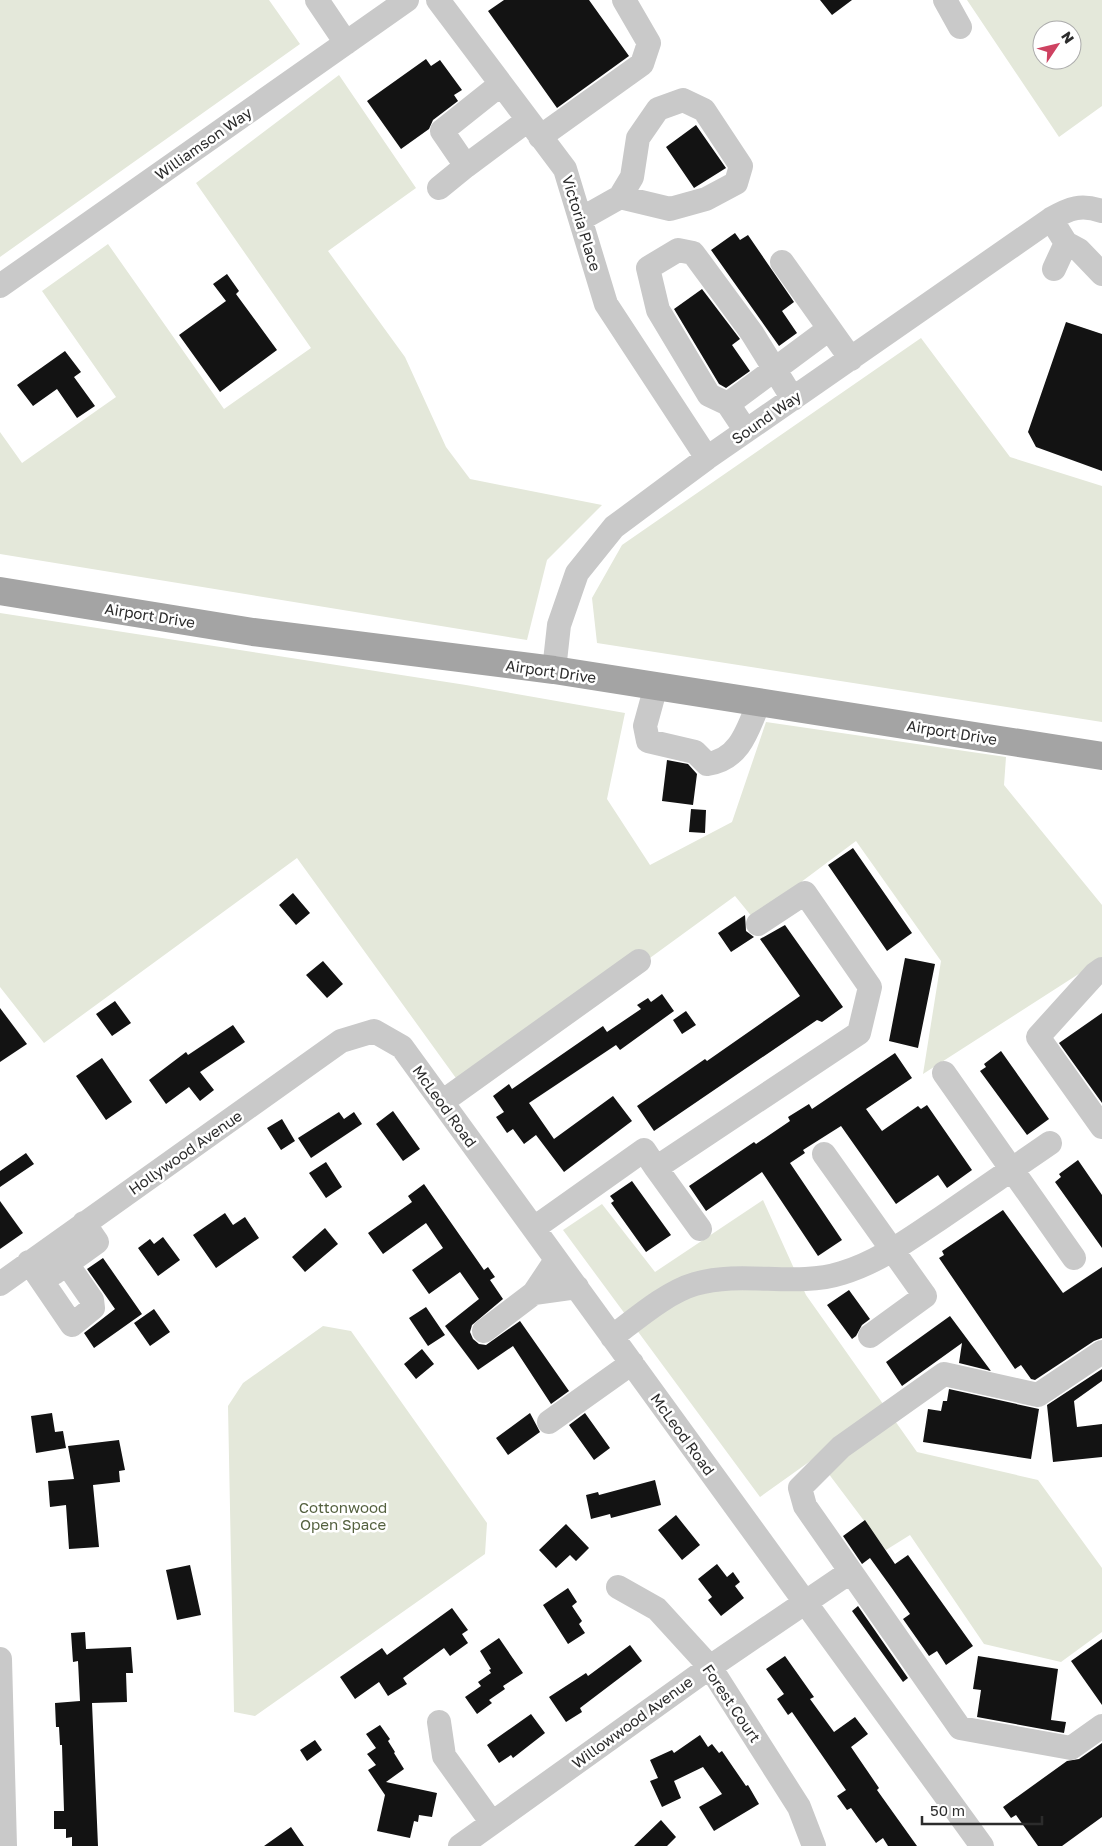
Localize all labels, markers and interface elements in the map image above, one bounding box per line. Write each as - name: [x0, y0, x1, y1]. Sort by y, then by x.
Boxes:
- north arrow: [1032, 20, 1082, 70]
- text: N: [1058, 28, 1078, 46]
- street label: Williamson Way: [151, 103, 255, 183]
- street label: Victoria Place: [559, 173, 605, 273]
- street label: Sound Way: [728, 386, 805, 447]
- street label: Airport Drive: [104, 599, 197, 631]
- street label: Airport Drive: [505, 656, 598, 686]
- street label: Airport Drive: [906, 716, 999, 748]
- street label: McLeod Road: [409, 1062, 481, 1150]
- street label: Hollywood Avenue: [125, 1106, 245, 1198]
- street label: McLeod Road: [647, 1390, 719, 1478]
- park label: Cottonwood Open Space: [299, 1498, 387, 1533]
- street label: Forest Court: [699, 1661, 765, 1745]
- street label: Willowwood Avenue: [568, 1672, 696, 1772]
- scale bar: [922, 1794, 1042, 1826]
- text: 50 m: [930, 1801, 965, 1819]

